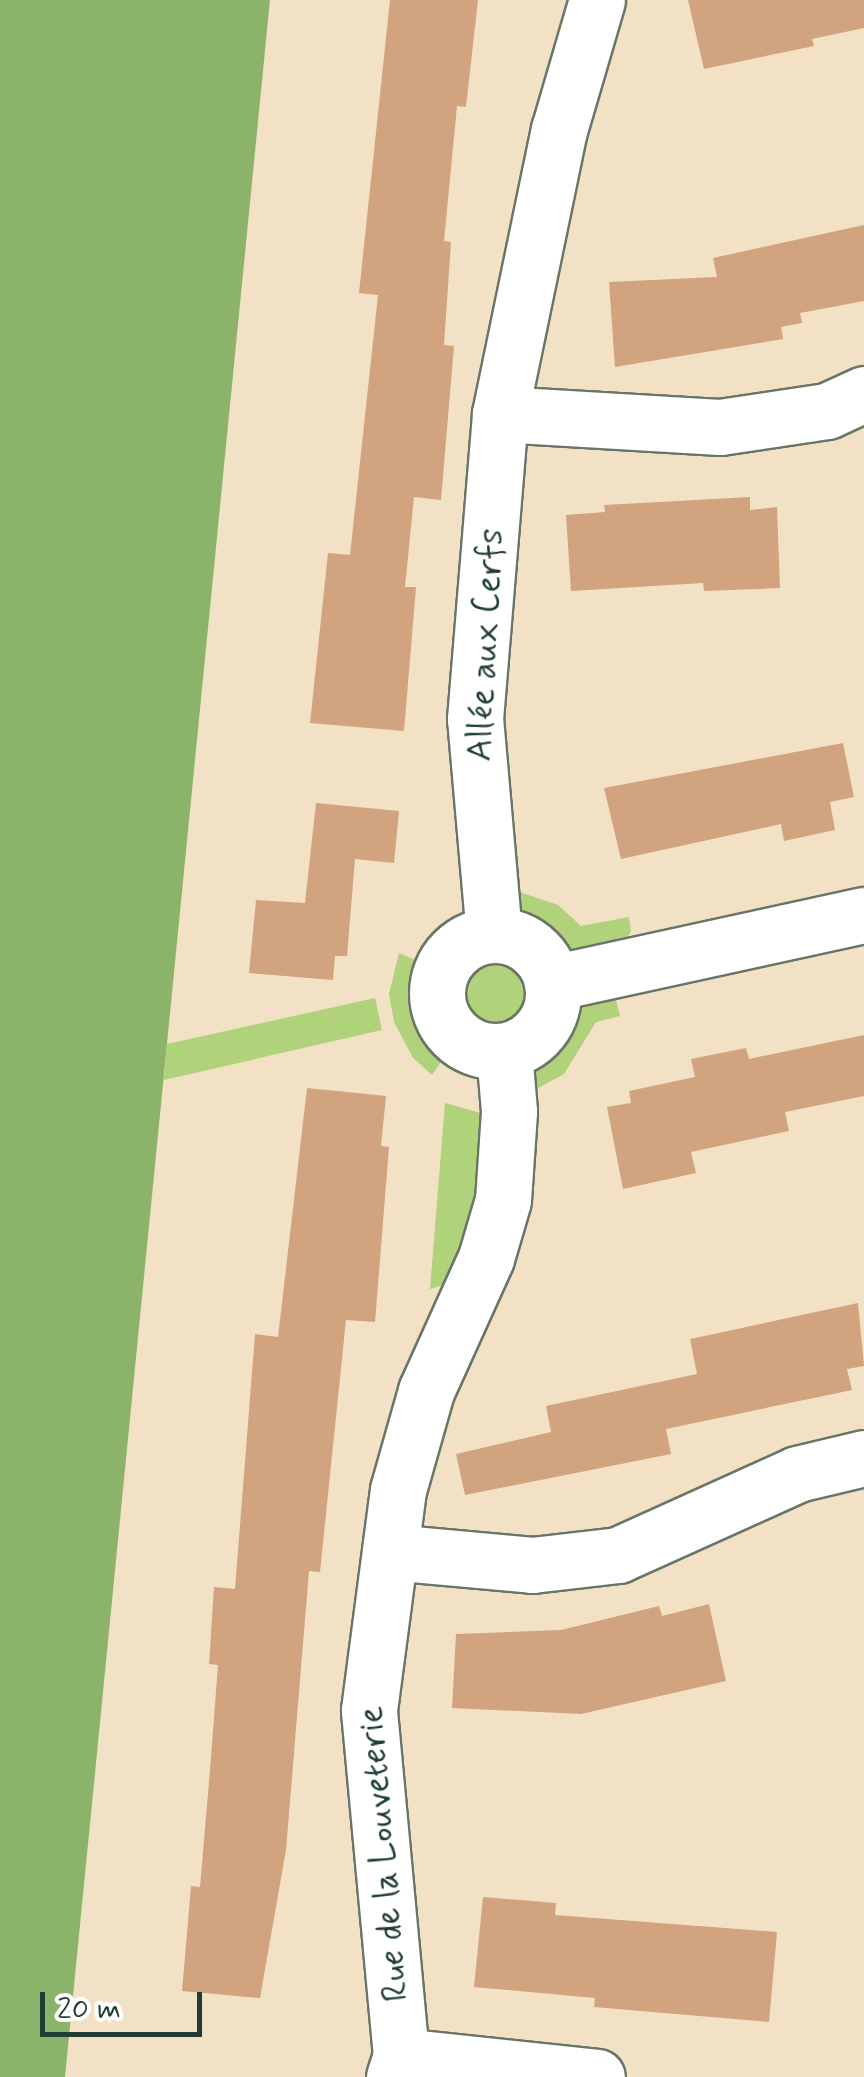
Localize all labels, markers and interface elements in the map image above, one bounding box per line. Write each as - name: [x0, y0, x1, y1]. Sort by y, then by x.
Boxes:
- street label: Allée aux Cerfs: [459, 530, 513, 760]
- street label: Rue de la Louveterie: [350, 1706, 418, 2002]
- scale bar: [45, 1972, 208, 2034]
- text: 20 m: [57, 1990, 121, 2029]

